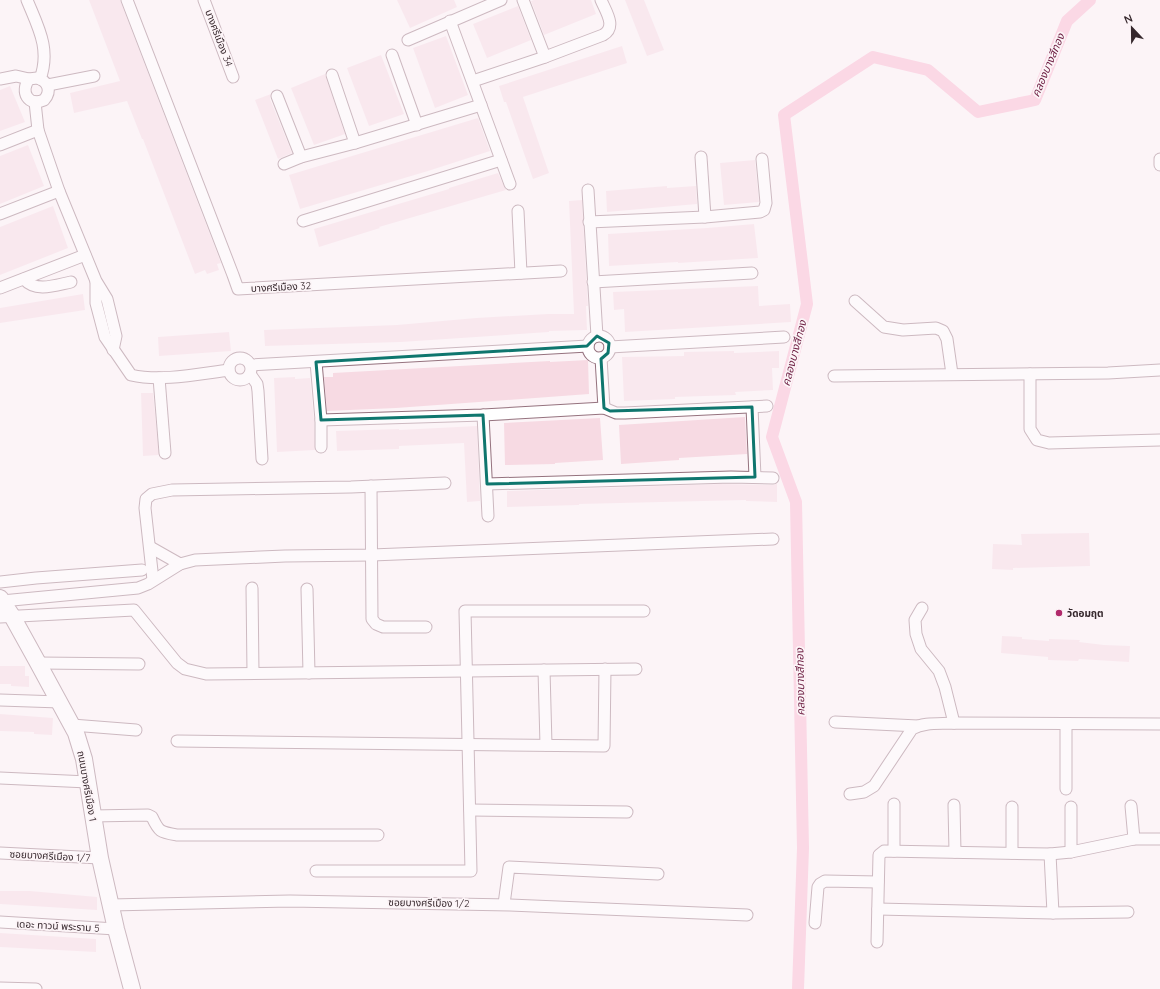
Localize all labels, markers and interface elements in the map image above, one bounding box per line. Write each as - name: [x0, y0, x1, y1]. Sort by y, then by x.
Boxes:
- street label: บางศรีเมือง 34: [202, 8, 236, 68]
- north arrow: [1112, 8, 1152, 48]
- text: N: [1122, 11, 1135, 27]
- water label: คลองบางสีทอง: [1028, 30, 1068, 99]
- street label: บางศรีเมือง 32: [251, 279, 312, 295]
- water label: คลองบางสีทอง: [779, 318, 810, 387]
- place label: วัดอมฤต: [1067, 607, 1104, 620]
- marker: วัดอมฤต: [1054, 608, 1064, 618]
- water label: คลองบางสีทอง: [792, 647, 808, 716]
- street label: ถนนบางศรีเมือง 1: [74, 750, 100, 822]
- street label: ซอยบางศรีเมือง 1/7: [9, 847, 91, 865]
- street label: ซอยบางศรีเมือง 1/2: [388, 896, 470, 910]
- street label: เดอะ ทาวน์ พระราม 5: [16, 917, 100, 935]

